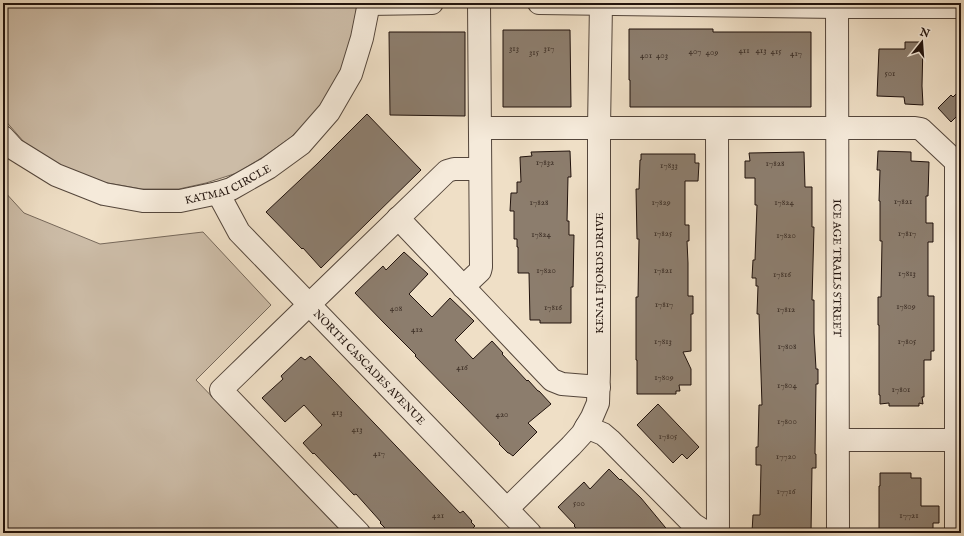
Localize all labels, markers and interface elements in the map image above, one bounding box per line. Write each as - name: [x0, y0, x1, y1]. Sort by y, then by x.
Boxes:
- north arrow: [902, 22, 942, 62]
- text: N: [917, 25, 932, 42]
- house number: 313: [509, 43, 519, 54]
- house number: 317: [544, 43, 554, 54]
- house number: 411: [738, 45, 750, 56]
- house number: 413: [755, 45, 767, 56]
- house number: 407: [688, 46, 702, 57]
- house number: 415: [770, 46, 782, 57]
- house number: 315: [529, 47, 540, 58]
- house number: 409: [706, 47, 718, 58]
- house number: 417: [790, 48, 802, 59]
- house number: 401: [640, 50, 652, 61]
- house number: 403: [656, 50, 668, 61]
- house number: 501: [885, 68, 895, 79]
- house number: 17832: [536, 157, 554, 168]
- house number: 17828: [766, 158, 785, 169]
- house number: 17833: [660, 160, 678, 171]
- street label: KATMAI CIRCLE: [184, 162, 274, 208]
- house number: 17821: [894, 196, 912, 207]
- house number: 17828: [530, 197, 549, 208]
- house number: 17829: [651, 197, 671, 208]
- house number: 17824: [774, 197, 794, 208]
- street label: ICE AGE TRAILS STREET: [829, 199, 844, 337]
- street label: KENAI FJORDS DRIVE: [593, 212, 607, 334]
- house number: 17825: [654, 228, 673, 239]
- house number: 17817: [898, 228, 916, 239]
- house number: 17824: [531, 229, 551, 240]
- house number: 17820: [776, 230, 796, 241]
- house number: 17820: [536, 265, 556, 276]
- house number: 17821: [654, 265, 672, 276]
- house number: 17813: [898, 268, 916, 279]
- house number: 17816: [773, 269, 791, 280]
- house number: 17817: [655, 299, 673, 310]
- house number: 17809: [896, 301, 916, 312]
- house number: 17816: [544, 302, 562, 313]
- house number: 408: [390, 303, 403, 314]
- house number: 17812: [777, 304, 795, 315]
- street label: NORTH CASCADES AVENUE: [310, 307, 428, 429]
- house number: 412: [411, 324, 423, 335]
- house number: 17813: [654, 336, 672, 347]
- house number: 17805: [898, 336, 917, 347]
- house number: 17808: [777, 341, 797, 352]
- house number: 416: [456, 362, 468, 373]
- house number: 17809: [654, 372, 674, 383]
- house number: 17804: [777, 380, 798, 391]
- house number: 17801: [892, 384, 910, 395]
- house number: 413: [331, 407, 343, 418]
- house number: 420: [495, 409, 509, 420]
- house number: 17800: [777, 416, 797, 427]
- house number: 413: [351, 424, 363, 435]
- house number: 17805: [659, 431, 678, 442]
- house number: 417: [373, 448, 385, 459]
- house number: 17720: [776, 451, 796, 462]
- house number: 17716: [777, 486, 796, 497]
- house number: 500: [573, 498, 585, 509]
- house number: 421: [432, 510, 444, 521]
- house number: 17721: [899, 510, 919, 521]

